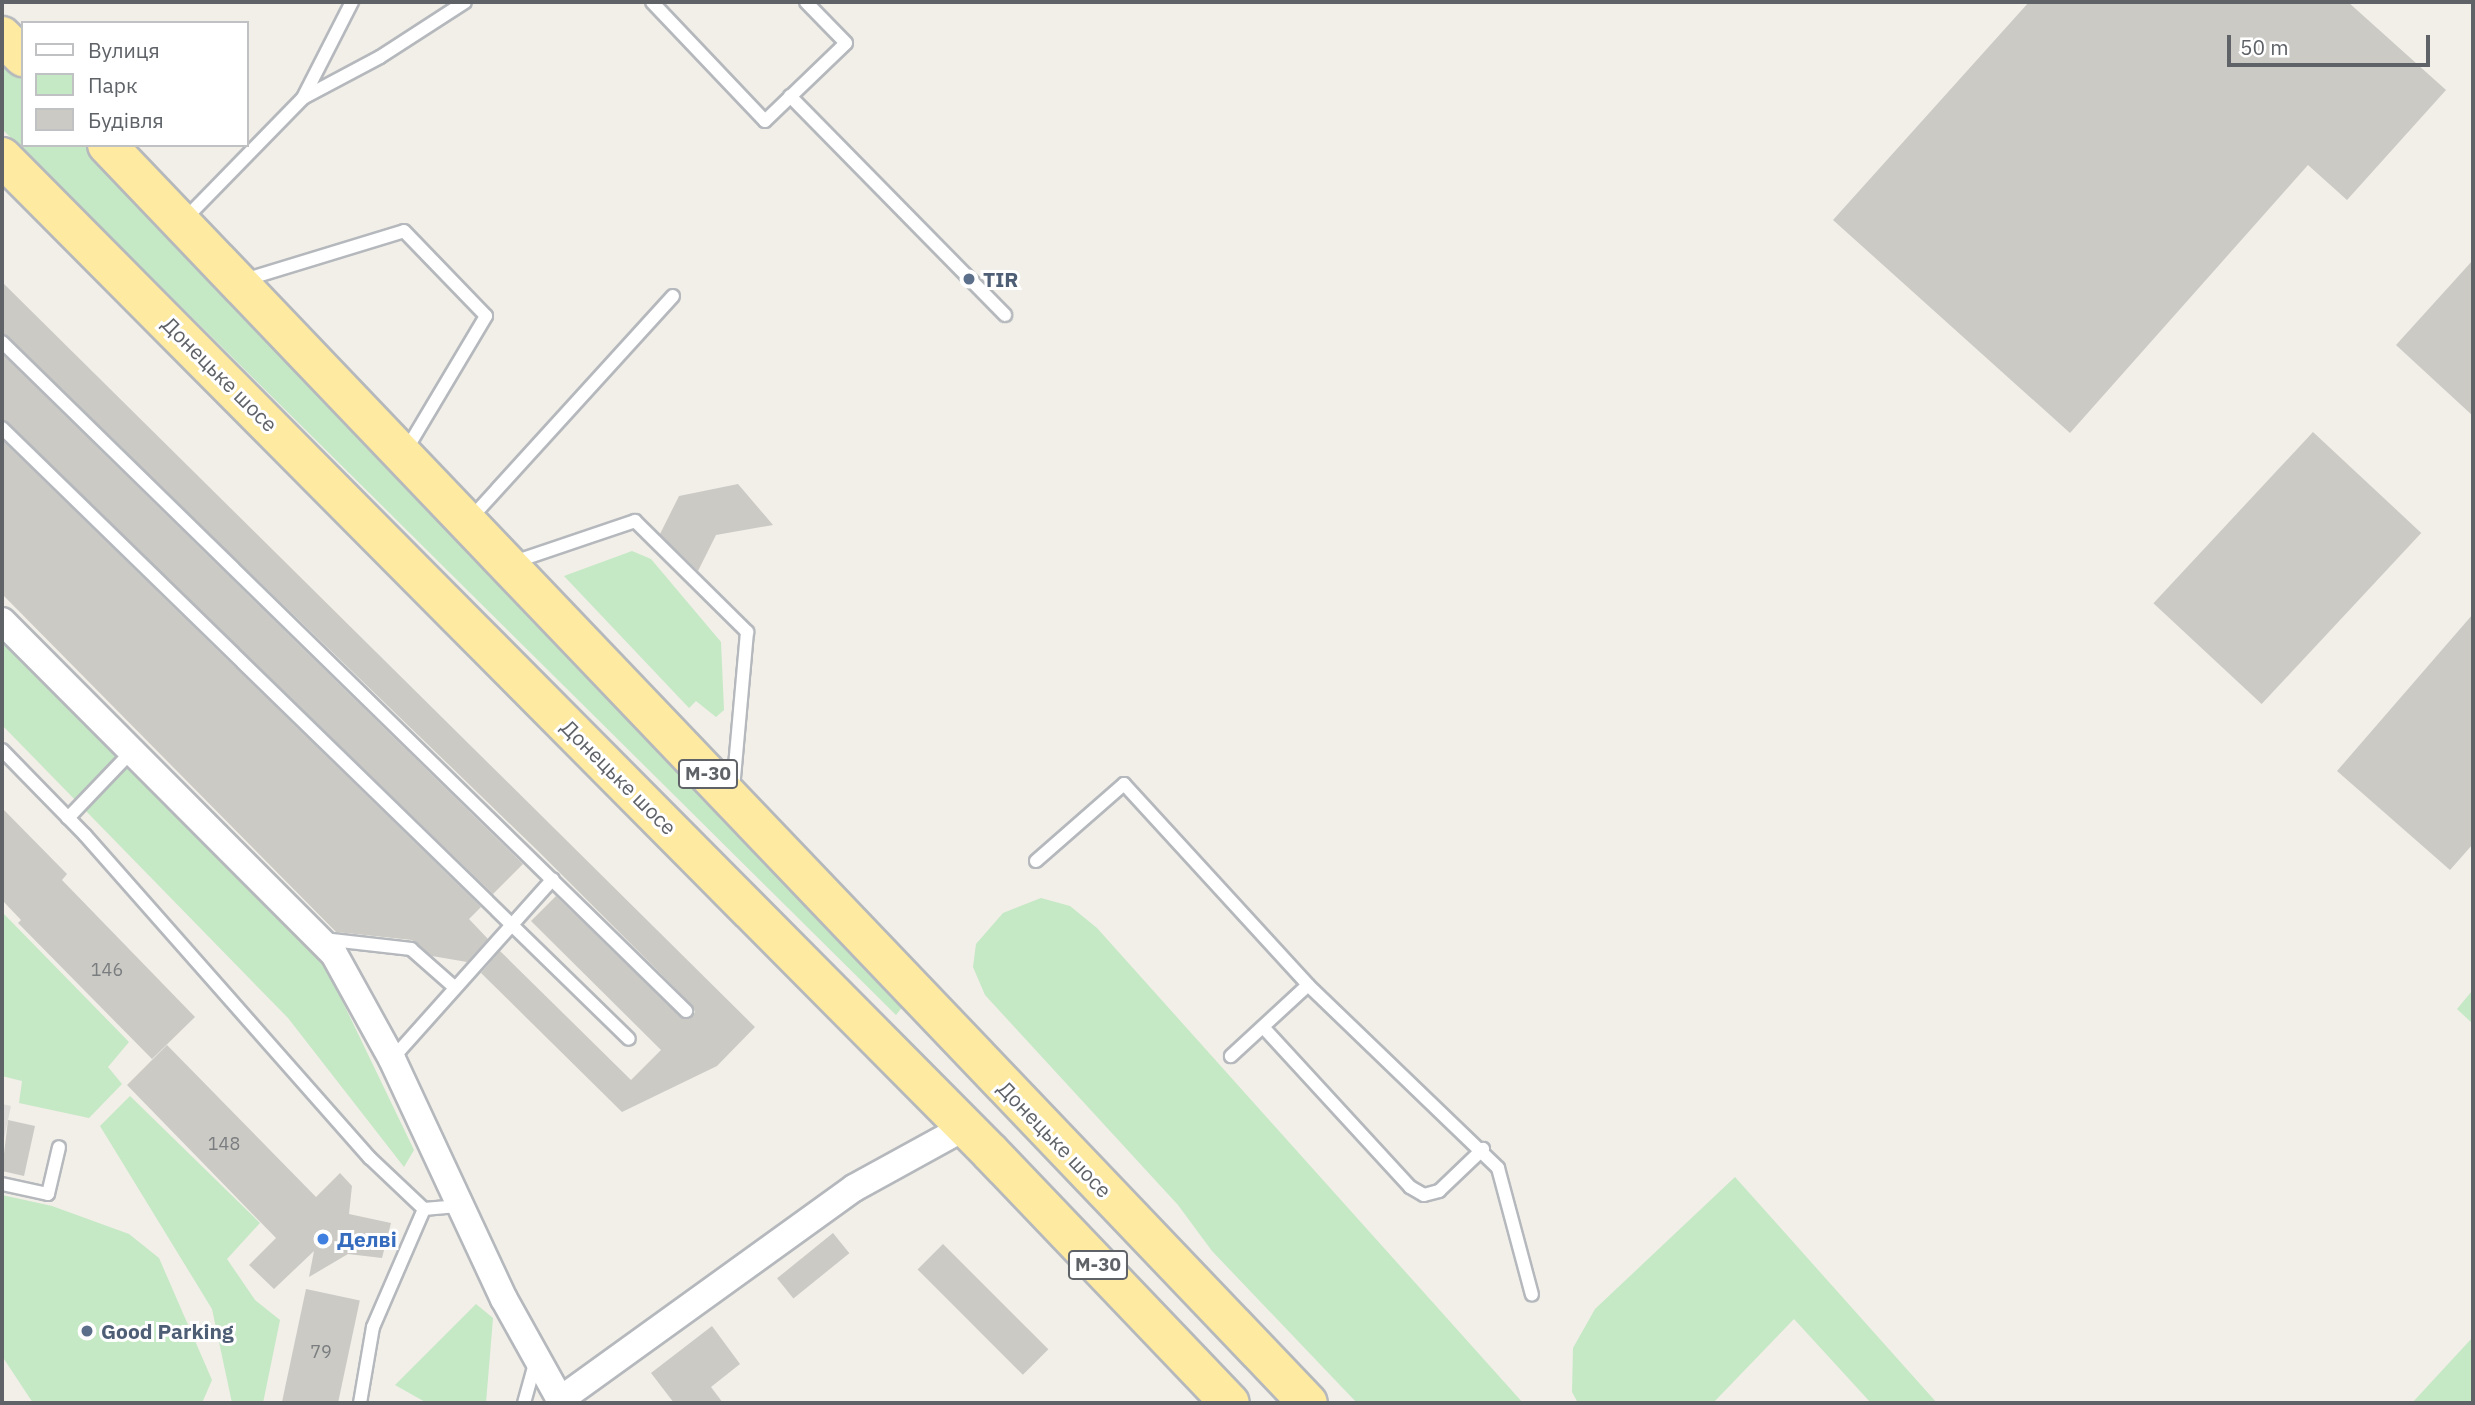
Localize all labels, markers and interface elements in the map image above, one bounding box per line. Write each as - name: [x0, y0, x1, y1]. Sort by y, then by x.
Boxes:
- legend: [21, 21, 248, 147]
- scale bar: [2230, 21, 2433, 65]
- text: 50 m: [2240, 33, 2289, 61]
- text: Вулиця: [88, 36, 160, 64]
- text: Парк: [88, 71, 138, 99]
- text: Будівля: [88, 106, 164, 134]
- place label: TIR: [983, 266, 1018, 292]
- marker: TIR: [961, 271, 977, 287]
- street label: Донецьке шосе: [157, 311, 283, 437]
- street label: Донецьке шосе: [556, 714, 682, 840]
- road number: М-30: [676, 758, 740, 790]
- house number: 146: [91, 959, 123, 981]
- street label: Донецьке шосе: [993, 1075, 1117, 1203]
- house number: 148: [208, 1133, 240, 1155]
- place label: Делві: [337, 1226, 397, 1252]
- marker: Делві: [315, 1231, 331, 1247]
- road number: М-30: [1066, 1250, 1130, 1280]
- place label: Good Parking: [101, 1318, 234, 1344]
- marker: Good Parking: [79, 1323, 95, 1339]
- house number: 79: [310, 1341, 332, 1363]

